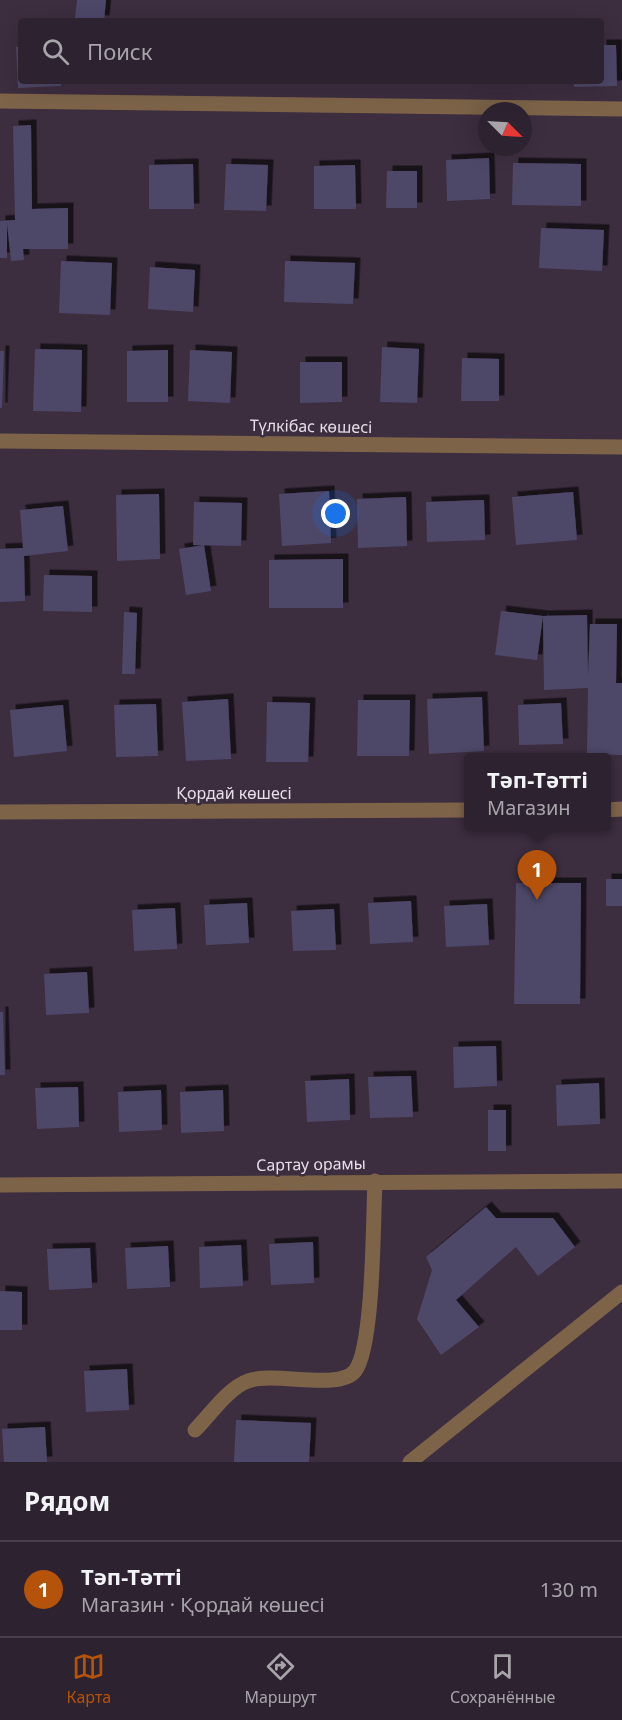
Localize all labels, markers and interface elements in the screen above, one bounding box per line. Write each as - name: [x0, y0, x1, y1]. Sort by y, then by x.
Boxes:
- search box: [18, 18, 604, 84]
- icon: search: [39, 35, 72, 68]
- text: Поиск: [87, 36, 152, 66]
- north arrow: [478, 102, 532, 156]
- street label: Түлкібас көшесі: [250, 414, 372, 438]
- your location: [321, 499, 350, 528]
- popup: [464, 753, 611, 831]
- text: Тәп-Тәтті: [487, 764, 588, 794]
- street label: Қордай көшесі: [176, 782, 292, 804]
- text: Магазин: [487, 794, 571, 821]
- pin: 1: [518, 850, 556, 900]
- street label: Сартау орамы: [256, 1152, 366, 1176]
- text: Рядом: [24, 1483, 110, 1519]
- text: Тәп-Тәтті: [81, 1561, 182, 1591]
- text: 1: [38, 1576, 49, 1603]
- text: 130 m: [540, 1576, 598, 1603]
- text: Магазин · Қордай көшесі: [81, 1591, 325, 1618]
- tab: Карта: [67, 1650, 111, 1708]
- tab: Маршрут: [244, 1650, 317, 1708]
- tab: Сохранённые: [450, 1650, 555, 1708]

